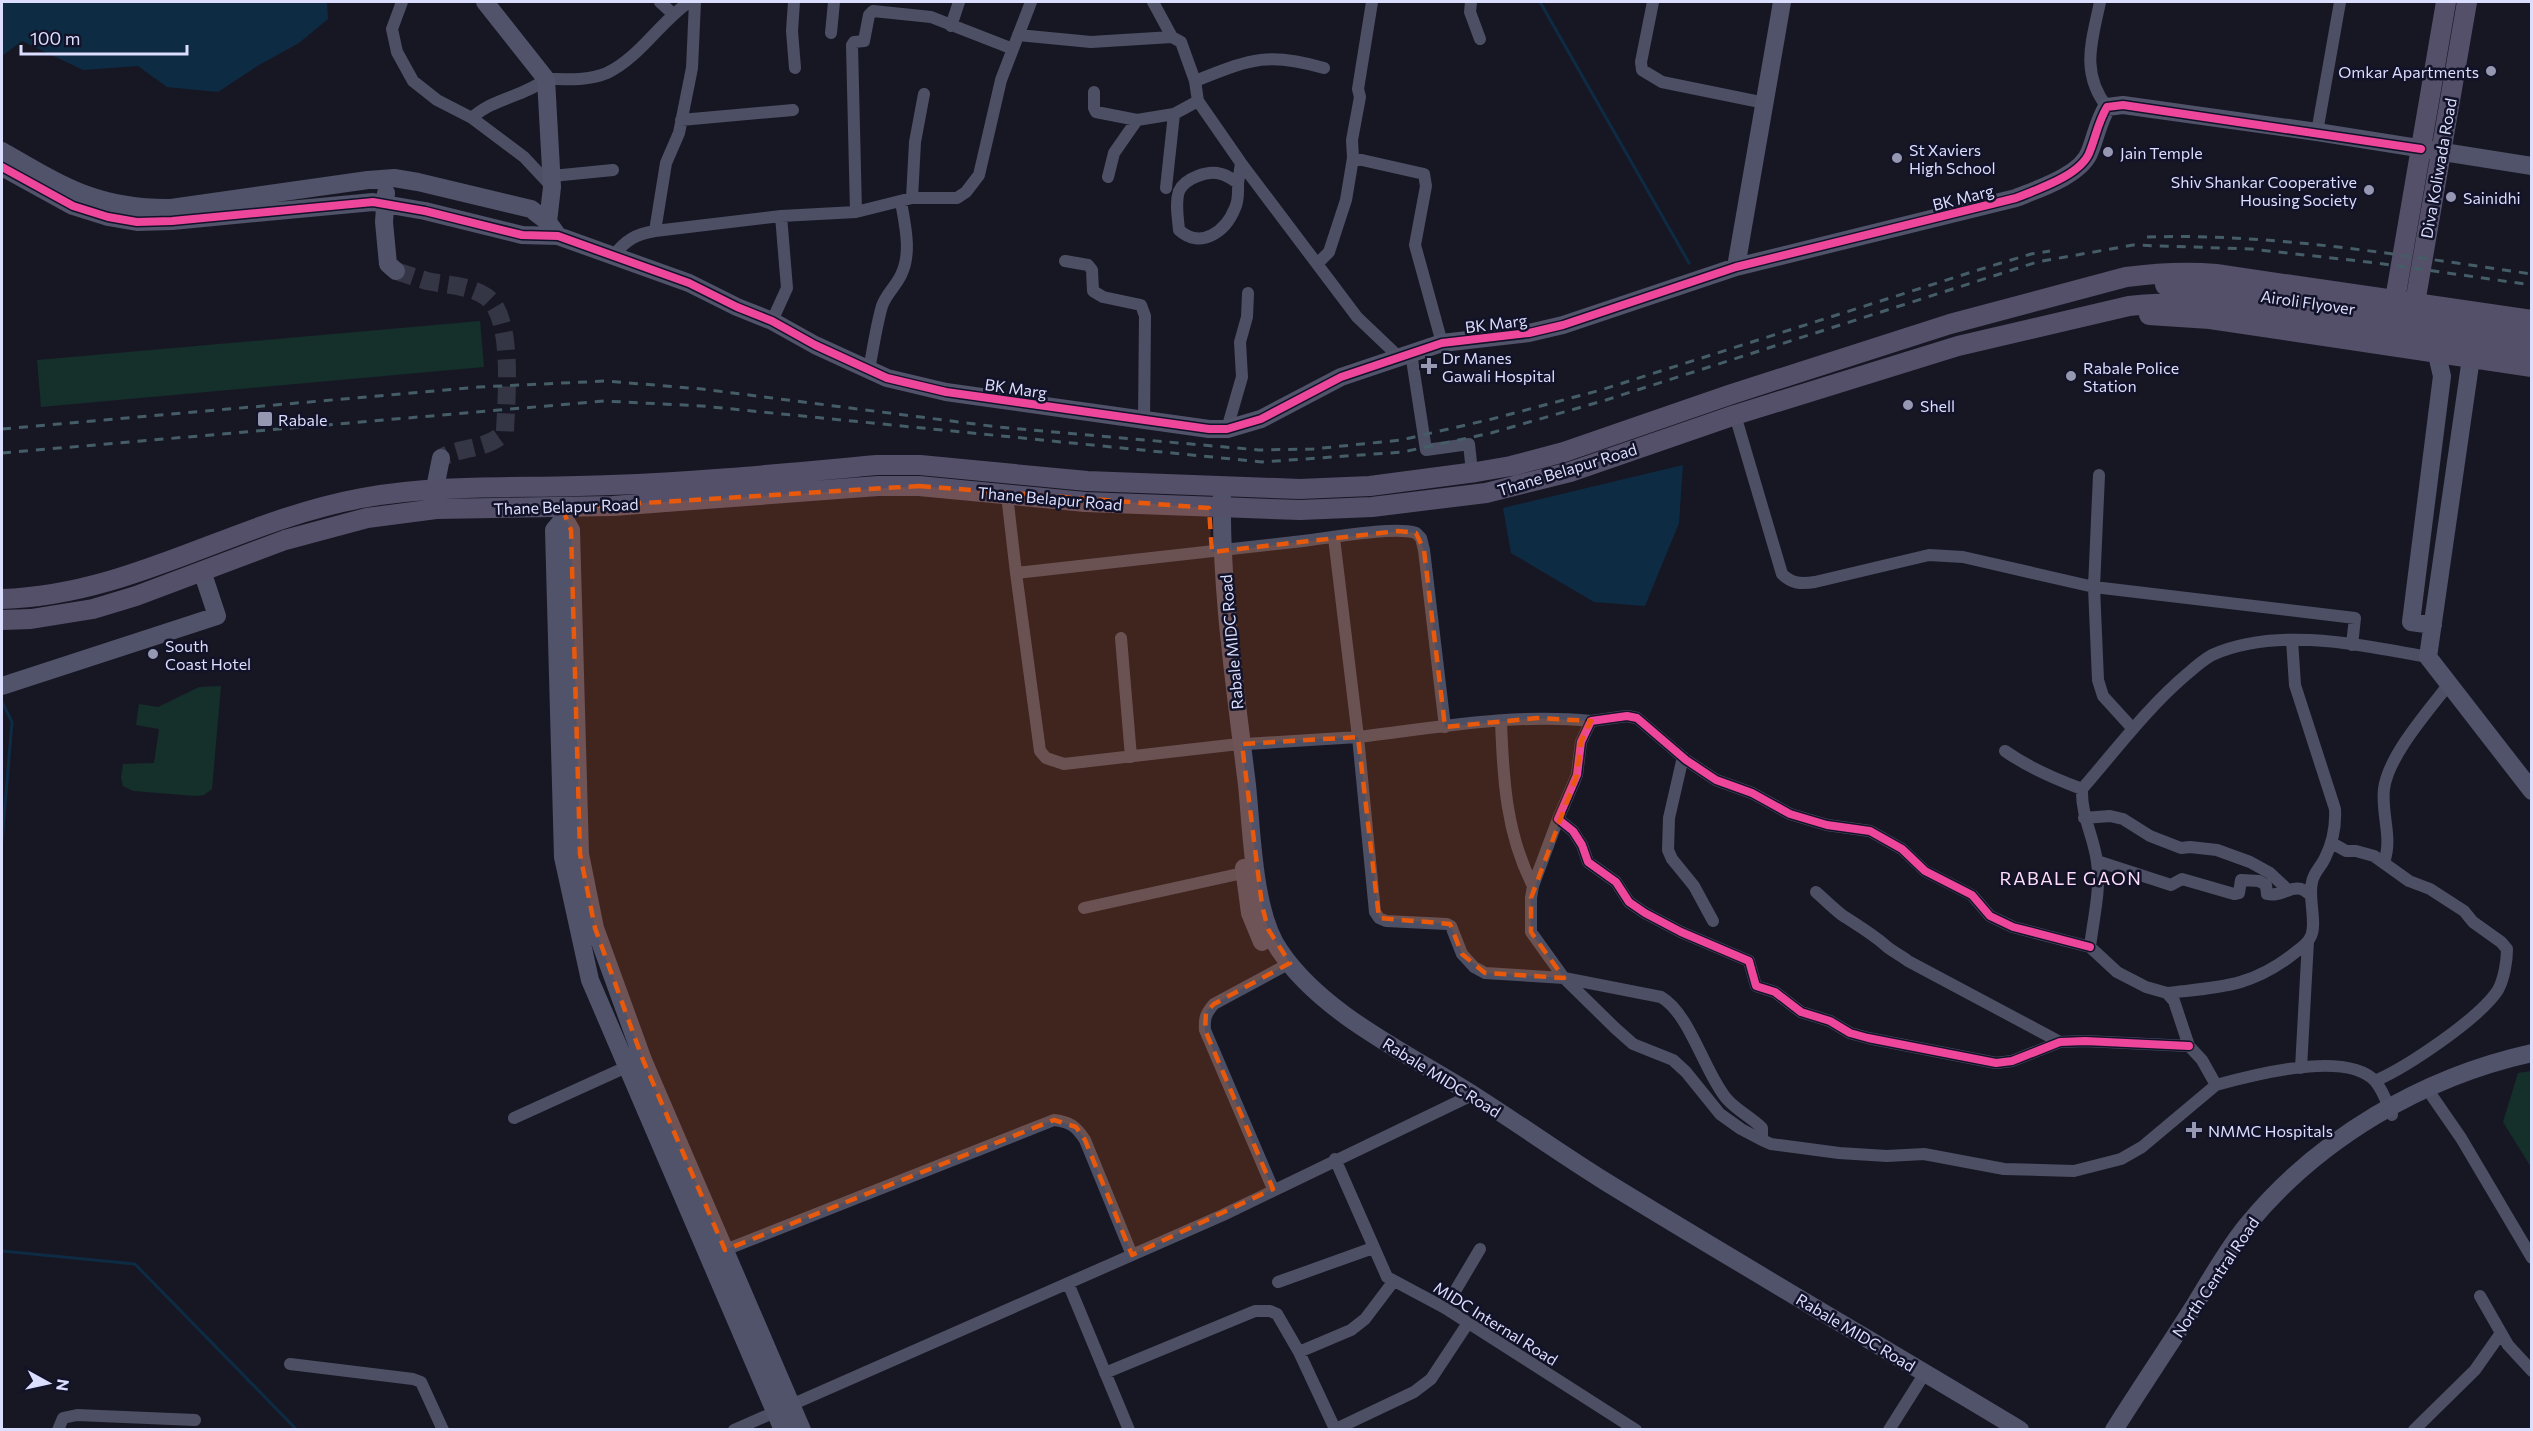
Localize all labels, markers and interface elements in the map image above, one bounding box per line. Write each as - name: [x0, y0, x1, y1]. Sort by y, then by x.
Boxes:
- scale bar: [21, 18, 188, 56]
- text: 100 m: [30, 27, 80, 49]
- place label: Omkar Apartments: [2338, 62, 2479, 81]
- marker: Omkar Apartments: [2484, 64, 2498, 78]
- street label: Diva Koliwada Road: [2416, 96, 2460, 240]
- place label: St Xaviers High School: [1909, 140, 1996, 177]
- place label: Jain Temple: [2120, 143, 2203, 162]
- marker: Jain Temple: [2101, 145, 2115, 159]
- marker: St Xaviers High School: [1890, 151, 1904, 165]
- place label: Shiv Shankar Cooperative Housing Society: [2171, 172, 2357, 209]
- street label: BK Marg: [1930, 180, 1996, 214]
- marker: Shiv Shankar Cooperative Housing Society: [2362, 183, 2376, 197]
- place label: Sainidhi: [2463, 188, 2521, 207]
- marker: Sainidhi: [2444, 190, 2458, 204]
- street label: Airoli Flyover: [2259, 286, 2357, 318]
- street label: BK Marg: [1464, 310, 1529, 336]
- place label: Dr Manes Gawali Hospital: [1442, 348, 1555, 385]
- marker: Dr Manes Gawali Hospital: [1420, 357, 1438, 375]
- place label: Rabale Police Station: [2083, 358, 2179, 395]
- marker: Rabale Police Station: [2064, 369, 2078, 383]
- street label: BK Marg: [984, 374, 1049, 402]
- place label: Shell: [1920, 396, 1955, 415]
- marker: Shell: [1901, 398, 1915, 412]
- marker: Rabale: [256, 410, 274, 428]
- place label: Rabale: [278, 410, 327, 429]
- street label: Thane Belapur Road: [1495, 439, 1639, 499]
- street label: Thane Belapur Road: [977, 482, 1123, 514]
- street label: Thane Belapur Road: [493, 494, 639, 518]
- street label: Rabale MIDC Road: [1216, 574, 1246, 710]
- place label: South Coast Hotel: [165, 636, 251, 673]
- marker: South Coast Hotel: [146, 647, 160, 661]
- district label: RABALE GAON: [2000, 867, 2142, 889]
- street label: Rabale MIDC Road: [1380, 1033, 1504, 1121]
- marker: NMMC Hospitals: [2185, 1121, 2203, 1139]
- place label: NMMC Hospitals: [2208, 1121, 2333, 1140]
- street label: North Central Road: [2168, 1213, 2262, 1341]
- street label: MIDC Internal Road: [1431, 1277, 1561, 1369]
- street label: Rabale MIDC Road: [1793, 1289, 1919, 1375]
- north arrow: [18, 1353, 78, 1413]
- text: N: [53, 1378, 74, 1392]

